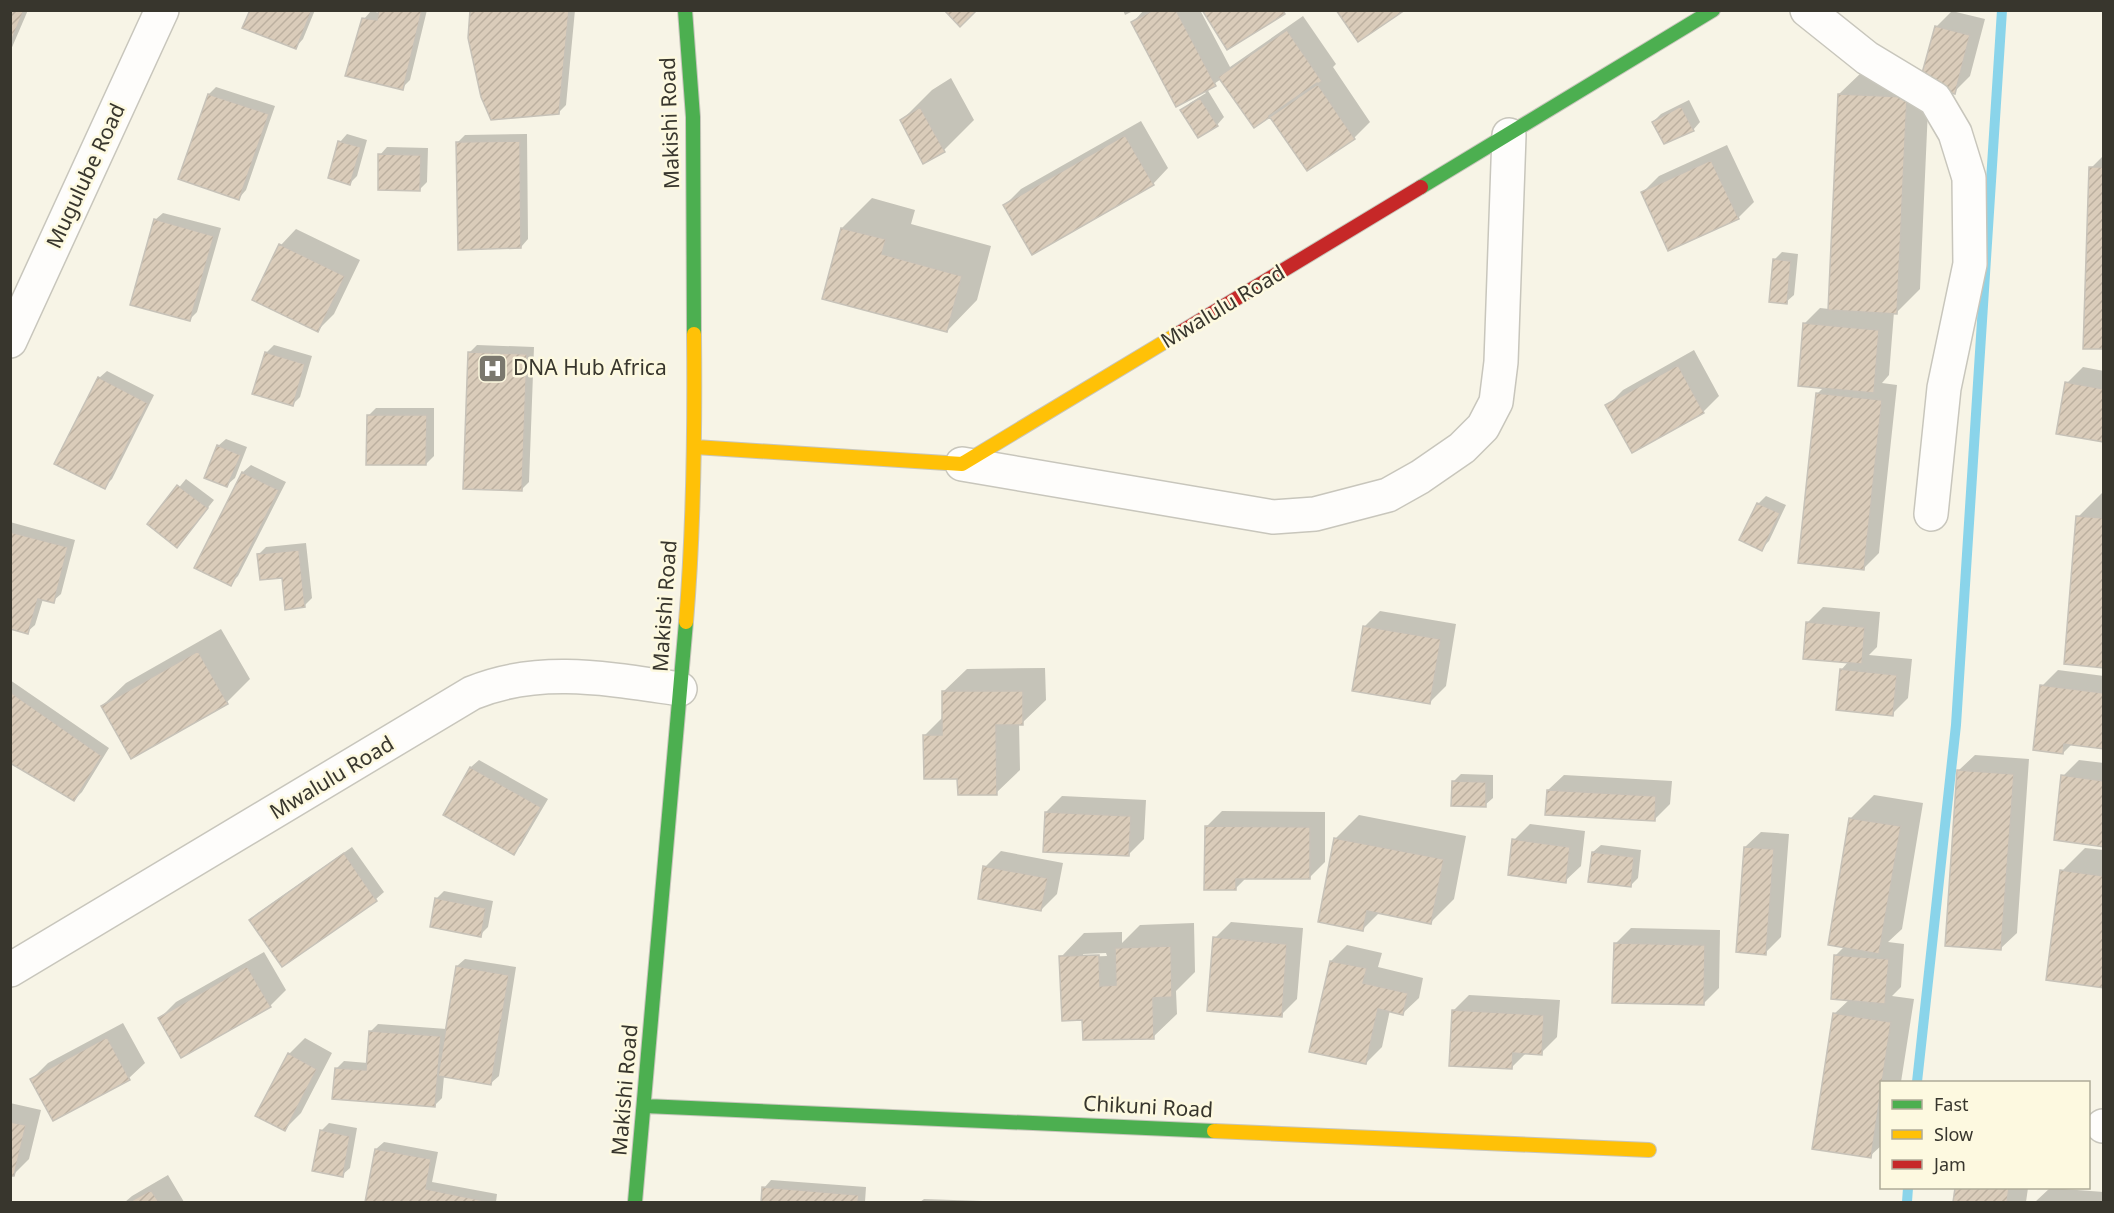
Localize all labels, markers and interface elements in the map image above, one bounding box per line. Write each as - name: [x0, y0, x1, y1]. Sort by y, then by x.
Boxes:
- street label: Makishi Road: [653, 57, 685, 189]
- street label: Mugulube Road: [39, 99, 131, 253]
- street label: Mwalulu Road: [1155, 258, 1290, 354]
- hospital icon: DNA Hub Africa: [476, 352, 508, 384]
- place label: DNA Hub Africa: [513, 353, 667, 381]
- street label: Makishi Road: [645, 539, 683, 673]
- street label: Mwalulu Road: [264, 729, 399, 825]
- street label: Makishi Road: [604, 1023, 644, 1157]
- legend: [1880, 1081, 2090, 1189]
- street label: Chikuni Road: [1082, 1089, 1214, 1123]
- text: Fast: [1934, 1092, 1969, 1116]
- text: Slow: [1934, 1122, 1973, 1146]
- text: Jam: [1932, 1152, 1966, 1176]

